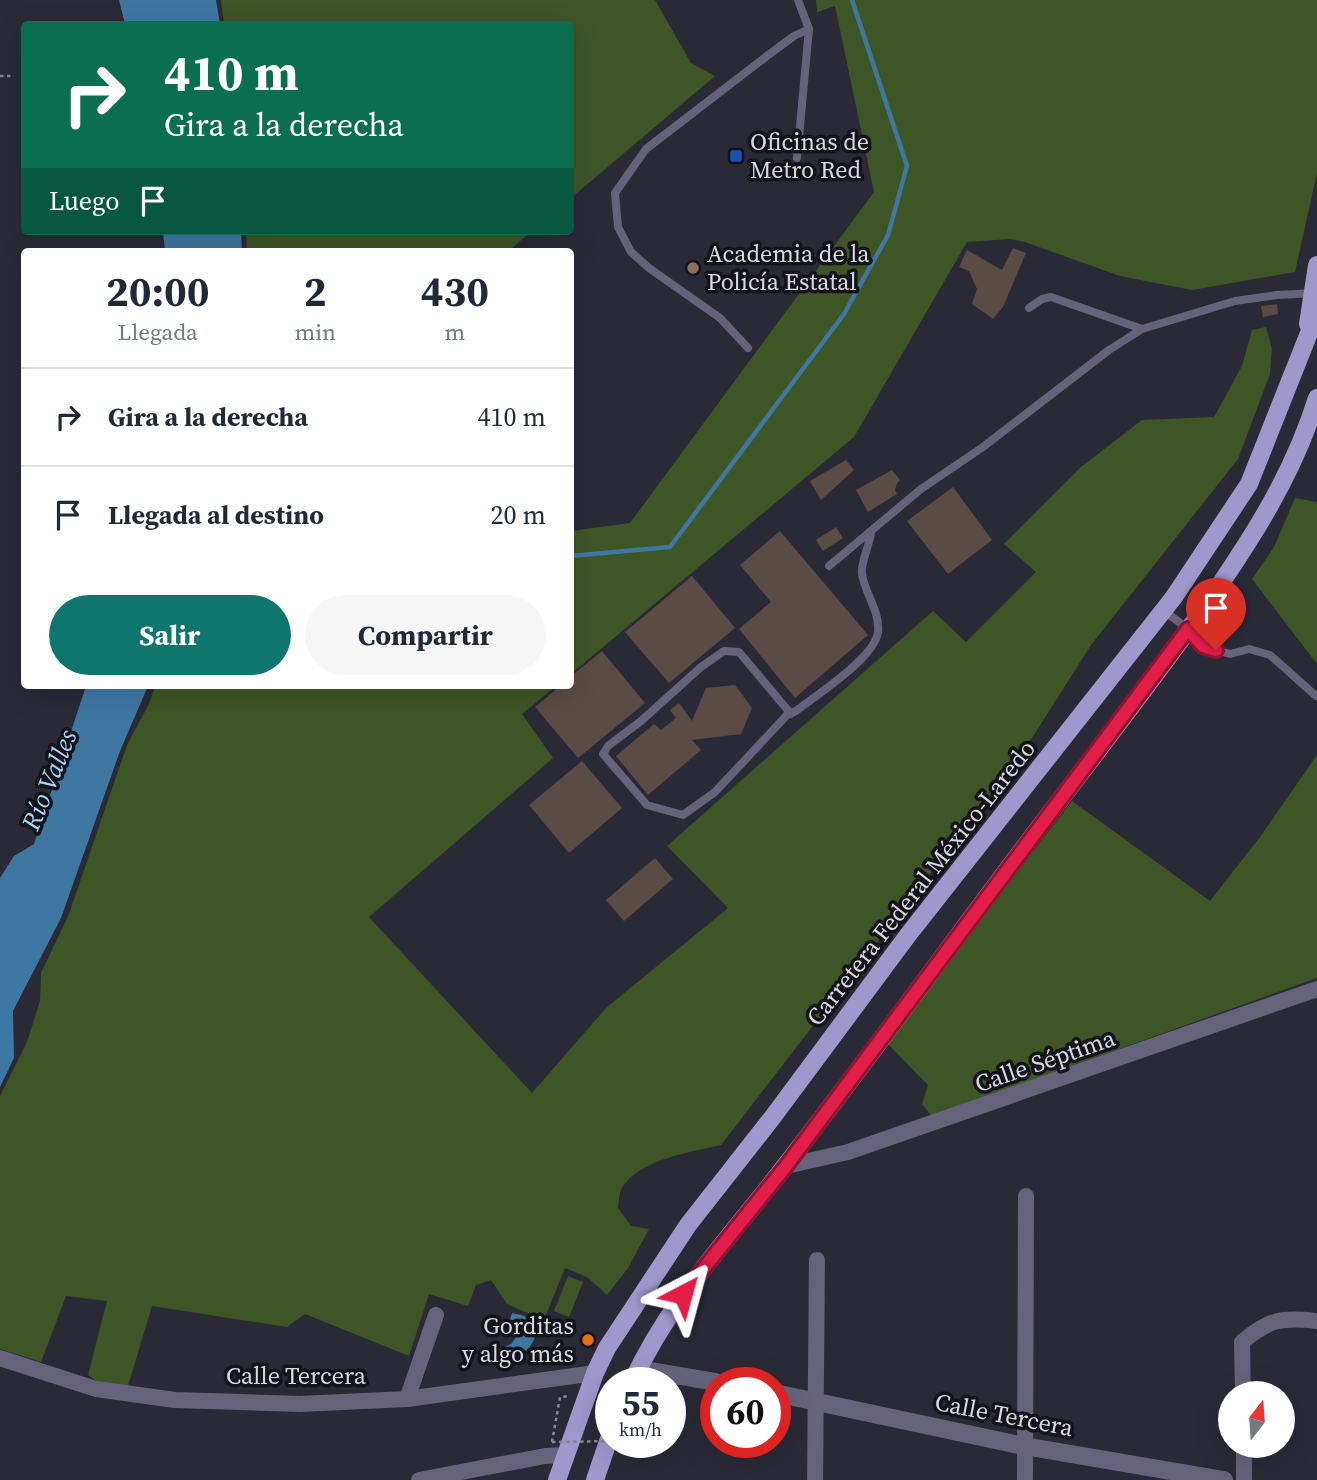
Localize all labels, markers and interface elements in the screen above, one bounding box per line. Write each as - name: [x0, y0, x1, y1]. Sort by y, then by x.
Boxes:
- text: 410 m: [164, 39, 299, 106]
- icon: right: [49, 49, 140, 140]
- text: Gira a la derecha: [164, 103, 404, 147]
- place label: Oficinas de Metro Red: [750, 125, 869, 186]
- marker: Oficinas de Metro Red: [728, 148, 744, 164]
- icon: arrive: [134, 182, 172, 220]
- text: Luego: [49, 183, 120, 219]
- place label: Academia de la Policía Estatal: [707, 237, 870, 298]
- marker: Academia de la Policía Estatal: [685, 260, 701, 276]
- text: 20:00: [106, 262, 210, 320]
- text: 2: [304, 262, 327, 320]
- text: 430: [421, 262, 489, 320]
- text: Llegada: [118, 316, 198, 348]
- text: min: [294, 316, 336, 348]
- text: m: [445, 316, 465, 348]
- icon: right: [49, 398, 87, 436]
- text: Gira a la derecha: [108, 399, 308, 435]
- text: 410 m: [478, 399, 546, 435]
- icon: arrive: [49, 496, 87, 534]
- text: Llegada al destino: [108, 497, 324, 533]
- text: 20 m: [491, 497, 546, 533]
- pin: [1186, 578, 1246, 650]
- icon: arrive: [1197, 589, 1235, 627]
- button: Salir: [49, 595, 291, 675]
- button: Compartir: [305, 595, 546, 675]
- water label: Río Valles: [12, 724, 86, 837]
- street label: Carretera Federal México-Laredo: [799, 733, 1043, 1032]
- street label: Calle Séptima: [970, 1021, 1120, 1100]
- position arrow: [646, 1257, 720, 1331]
- place label: Gorditas y algo más: [462, 1309, 574, 1370]
- marker: Gorditas y algo más: [580, 1332, 596, 1348]
- street label: Calle Tercera: [226, 1359, 367, 1392]
- speed limit sign: 60: [700, 1367, 791, 1458]
- text: 55: [622, 1379, 659, 1427]
- north arrow: [1218, 1381, 1295, 1458]
- map controls: [1218, 1381, 1295, 1458]
- street label: Calle Tercera: [932, 1385, 1077, 1444]
- text: km/h: [619, 1417, 662, 1442]

